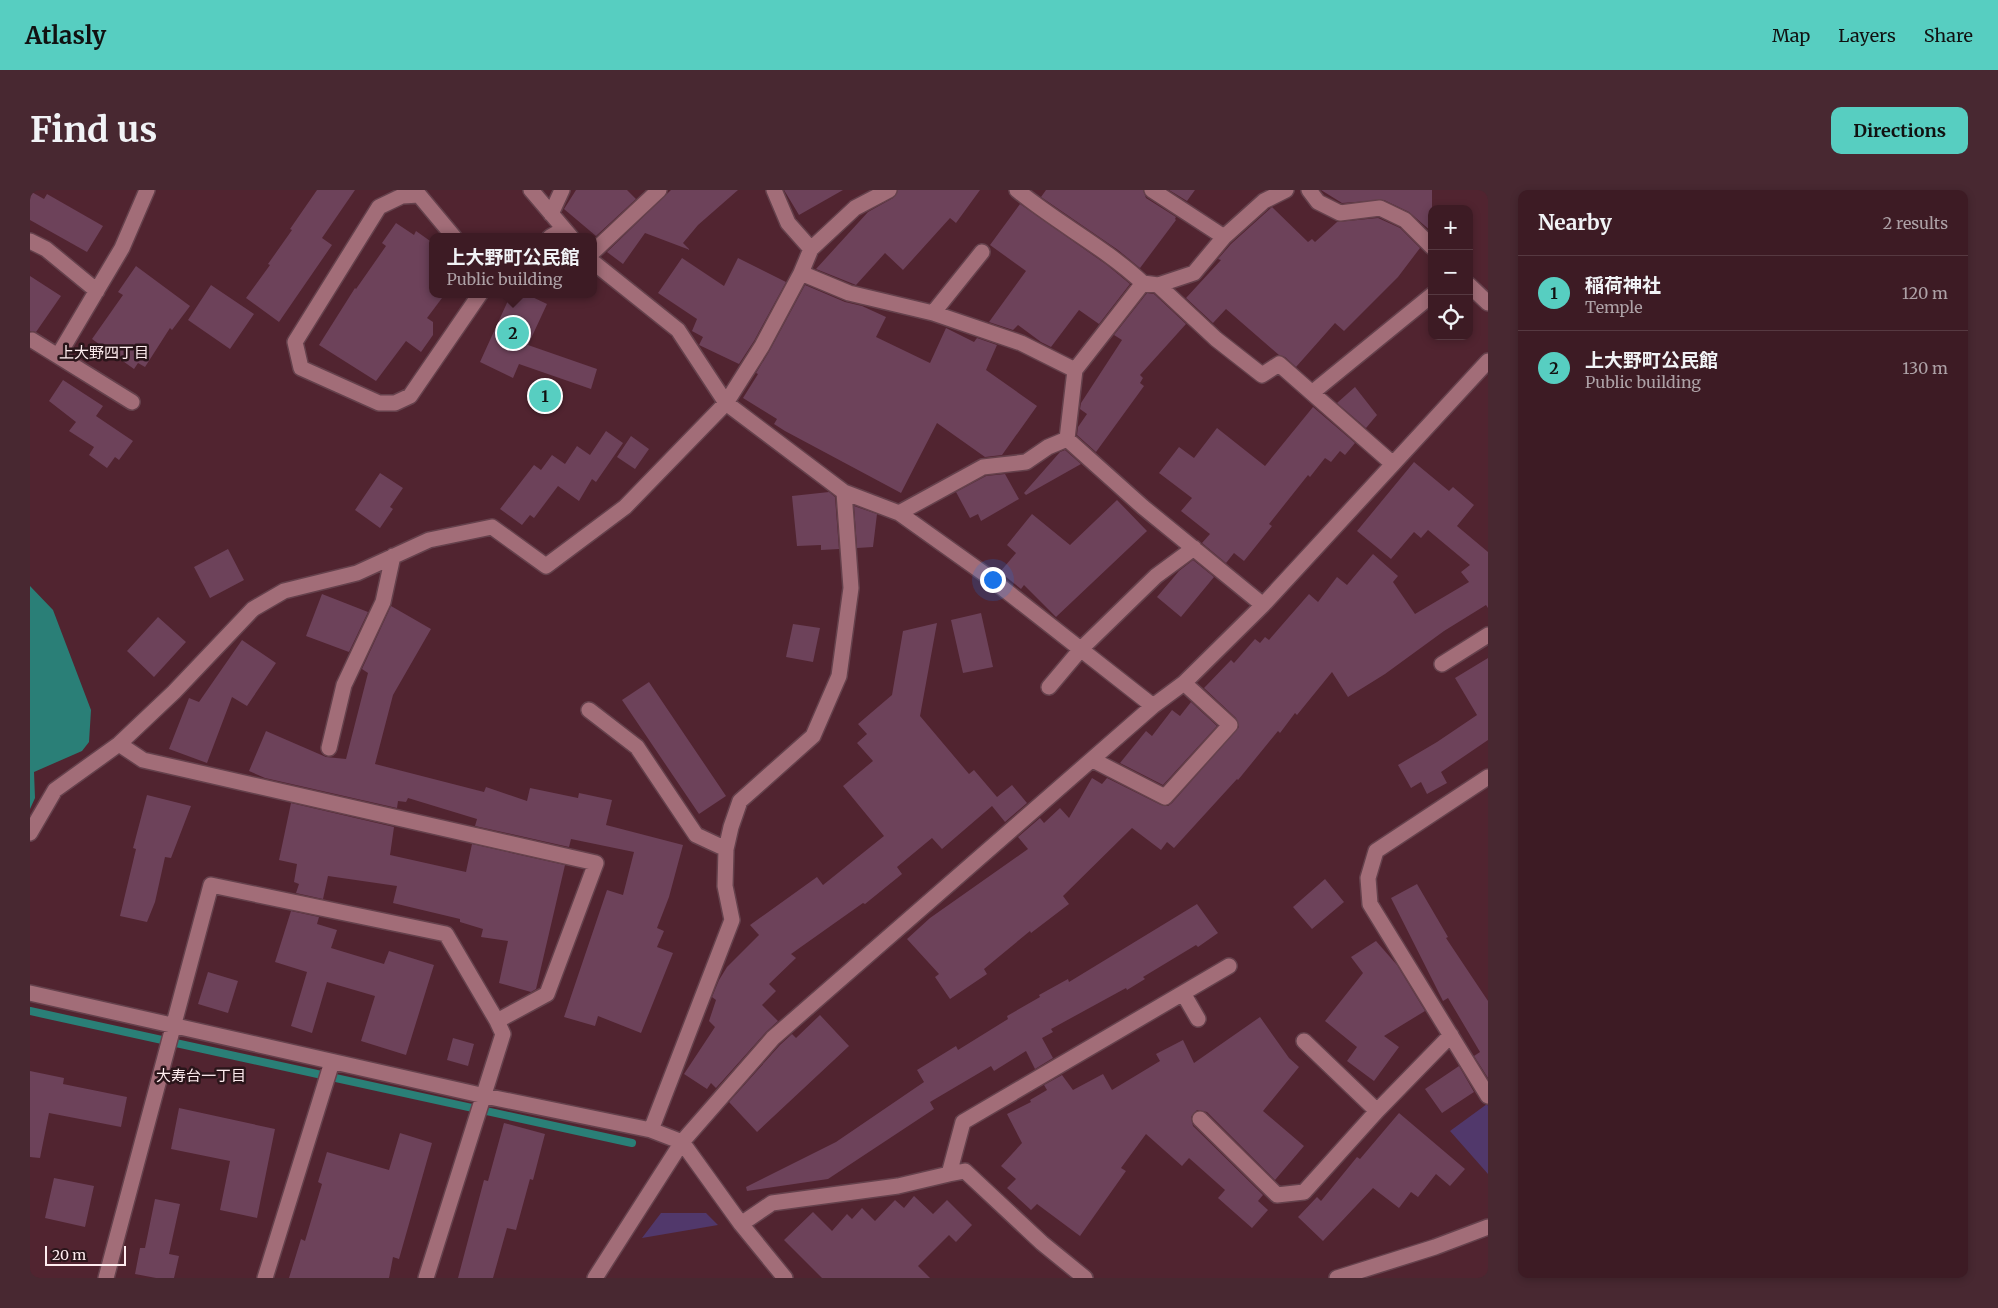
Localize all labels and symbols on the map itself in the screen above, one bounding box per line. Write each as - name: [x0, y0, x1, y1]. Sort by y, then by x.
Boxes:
- pin: 2: [497, 314, 529, 352]
- district label: 上大野四丁目: [59, 343, 149, 362]
- pin: 1: [529, 377, 561, 415]
- your location: [980, 567, 1006, 593]
- district label: 大寿台一丁目: [156, 1066, 246, 1085]
- scale bar: [45, 1243, 126, 1266]

